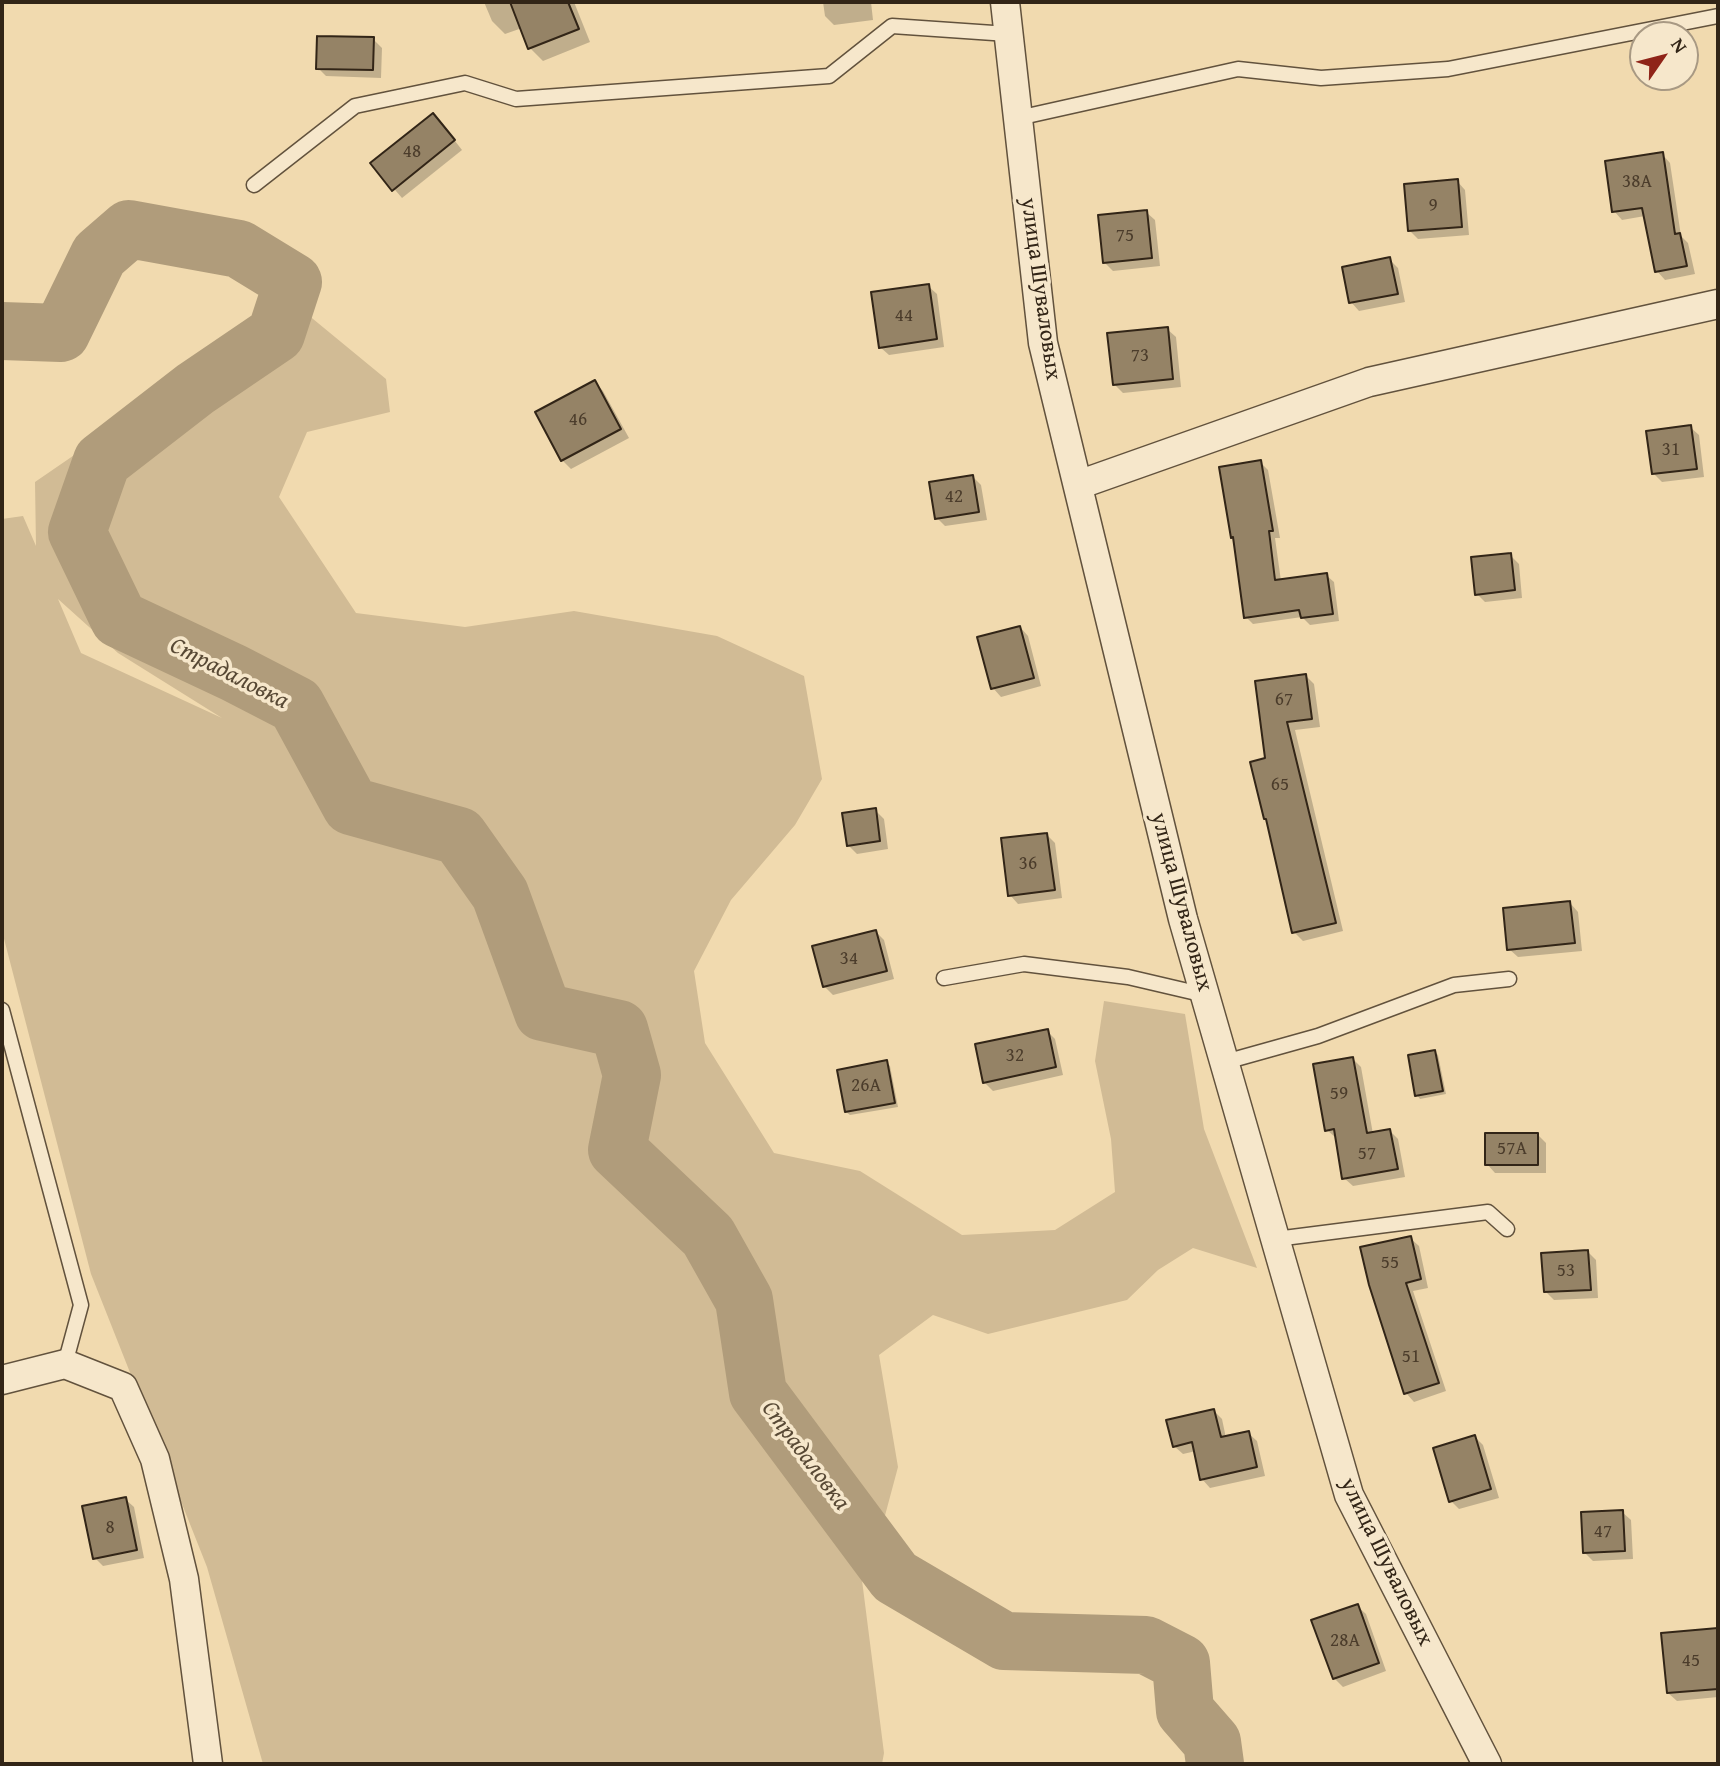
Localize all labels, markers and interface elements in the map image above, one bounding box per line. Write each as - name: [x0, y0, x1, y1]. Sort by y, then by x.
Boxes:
- north arrow: [1629, 21, 1699, 91]
- text: N: [1664, 32, 1695, 58]
- house number: 48: [403, 141, 421, 163]
- house number: 38А: [1622, 171, 1652, 193]
- house number: 9: [1428, 195, 1438, 217]
- street label: улица Шуваловых: [1014, 196, 1066, 382]
- house number: 75: [1116, 225, 1134, 247]
- house number: 44: [895, 305, 913, 327]
- house number: 73: [1131, 345, 1149, 367]
- house number: 46: [569, 409, 587, 431]
- house number: 31: [1662, 439, 1680, 461]
- house number: 42: [945, 486, 963, 508]
- water label: Страдаловка: [165, 632, 293, 716]
- house number: 67: [1275, 689, 1293, 711]
- house number: 65: [1271, 774, 1289, 796]
- street label: улица Шуваловых: [1144, 810, 1218, 994]
- house number: 36: [1019, 853, 1037, 875]
- house number: 34: [840, 948, 858, 970]
- house number: 32: [1006, 1045, 1024, 1067]
- house number: 26А: [851, 1075, 881, 1097]
- house number: 59: [1330, 1083, 1348, 1105]
- house number: 57А: [1497, 1138, 1527, 1160]
- house number: 57: [1358, 1143, 1376, 1165]
- house number: 55: [1381, 1252, 1399, 1274]
- house number: 53: [1557, 1260, 1575, 1282]
- house number: 51: [1402, 1346, 1420, 1368]
- water label: Страдаловка: [755, 1396, 855, 1516]
- street label: улица Шуваловых: [1333, 1473, 1439, 1651]
- house number: 8: [105, 1517, 115, 1539]
- house number: 47: [1594, 1521, 1612, 1543]
- house number: 28А: [1330, 1630, 1360, 1652]
- house number: 45: [1682, 1650, 1700, 1672]

